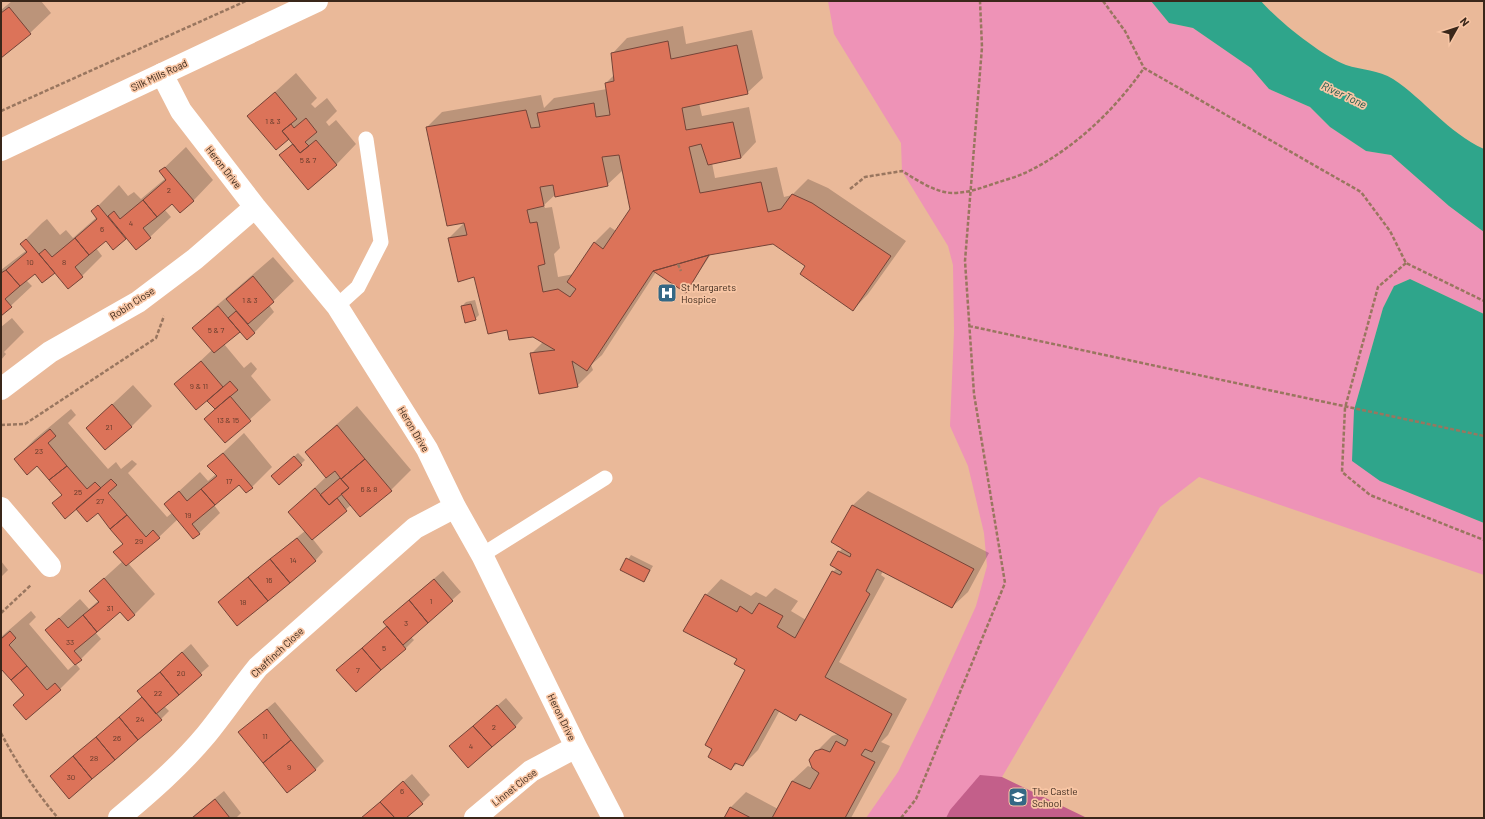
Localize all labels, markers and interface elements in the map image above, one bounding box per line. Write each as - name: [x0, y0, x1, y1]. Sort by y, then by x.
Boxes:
- north arrow: [1437, 8, 1477, 48]
- text: N: [1458, 14, 1473, 28]
- street label: Silk Mills Road: [129, 57, 189, 93]
- water label: River Tone: [1320, 78, 1369, 111]
- house number: 1 & 3: [265, 116, 281, 126]
- street label: Heron Drive: [204, 143, 244, 191]
- house number: 5 & 7: [300, 155, 316, 165]
- house number: 2: [167, 185, 171, 195]
- house number: 4: [129, 218, 133, 228]
- house number: 6: [100, 224, 104, 234]
- house number: 10: [26, 257, 34, 267]
- house number: 8: [62, 257, 66, 267]
- place label: St Margarets Hospice: [681, 281, 736, 305]
- hospital icon: St Margarets Hospice: [656, 282, 678, 304]
- street label: Robin Close: [107, 284, 157, 322]
- house number: 1 & 3: [242, 295, 258, 305]
- house number: 5 & 7: [208, 325, 224, 335]
- house number: 9 & 11: [190, 381, 208, 391]
- street label: Heron Drive: [396, 404, 432, 454]
- house number: 13 & 15: [217, 415, 239, 425]
- house number: 21: [106, 422, 113, 432]
- house number: 23: [35, 446, 43, 456]
- house number: 17: [226, 476, 233, 486]
- house number: 6 & 8: [361, 484, 377, 494]
- house number: 25: [74, 487, 82, 497]
- house number: 27: [96, 496, 104, 506]
- house number: 19: [185, 510, 191, 520]
- house number: 29: [135, 536, 143, 546]
- house number: 14: [289, 555, 297, 565]
- house number: 16: [266, 575, 272, 585]
- house number: 1: [430, 596, 433, 606]
- house number: 18: [240, 597, 246, 607]
- house number: 31: [107, 603, 114, 613]
- house number: 3: [404, 618, 408, 628]
- street label: Chaffinch Close: [248, 624, 306, 680]
- house number: 33: [66, 637, 74, 647]
- house number: 5: [382, 643, 386, 653]
- house number: 7: [356, 665, 360, 675]
- house number: 20: [177, 668, 185, 678]
- house number: 22: [154, 688, 162, 698]
- street label: Heron Drive: [546, 692, 578, 742]
- house number: 24: [136, 714, 144, 724]
- house number: 2: [492, 722, 496, 732]
- house number: 11: [262, 731, 268, 741]
- house number: 26: [113, 733, 121, 743]
- house number: 4: [469, 741, 473, 751]
- house number: 28: [90, 753, 98, 763]
- house number: 9: [287, 762, 291, 772]
- street label: Linnet Close: [489, 766, 539, 808]
- house number: 30: [67, 772, 75, 782]
- place label: The Castle School: [1032, 785, 1078, 809]
- house number: 6: [400, 786, 404, 796]
- school or university icon: The Castle School: [1007, 786, 1029, 808]

